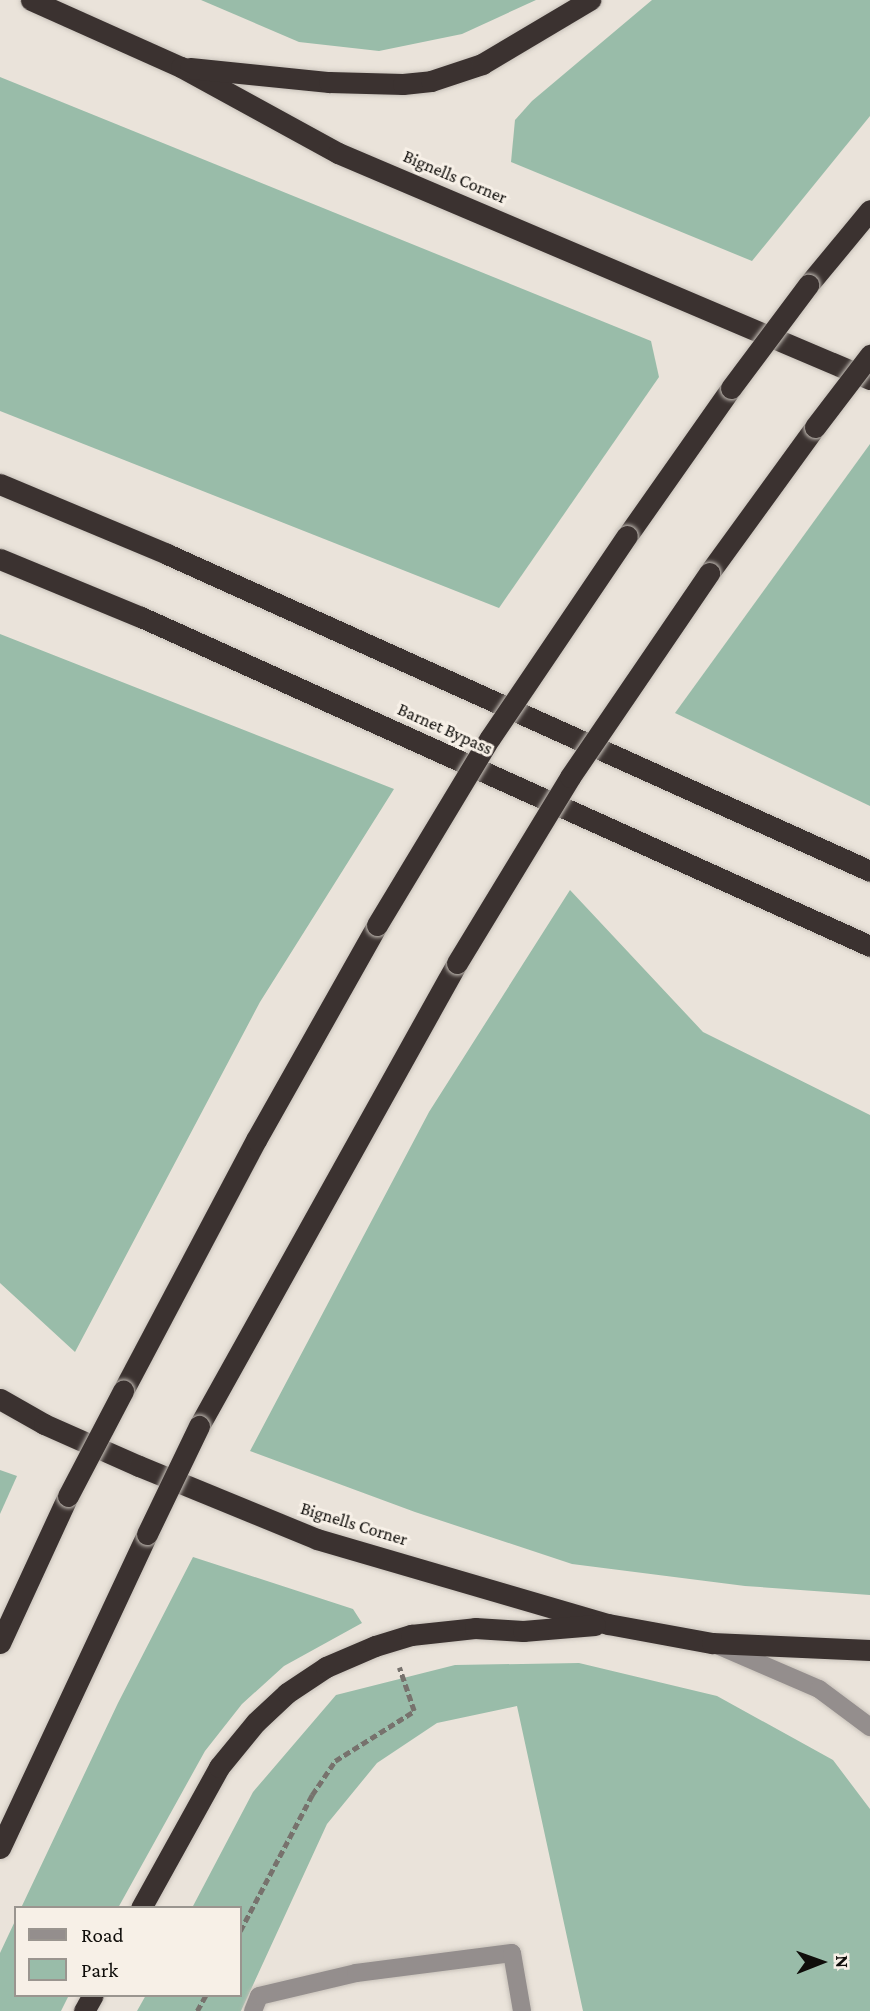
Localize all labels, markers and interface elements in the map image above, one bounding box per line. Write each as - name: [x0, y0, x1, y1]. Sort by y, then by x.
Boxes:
- street label: Bignells Corner: [400, 145, 510, 209]
- street label: Barnet Bypass: [394, 698, 496, 760]
- street label: Bignells Corner: [298, 1498, 410, 1550]
- legend: [14, 1906, 242, 1997]
- text: Road: [81, 1923, 124, 1947]
- north arrow: [786, 1927, 856, 1997]
- text: N: [832, 1955, 853, 1968]
- text: Park: [81, 1958, 118, 1982]

